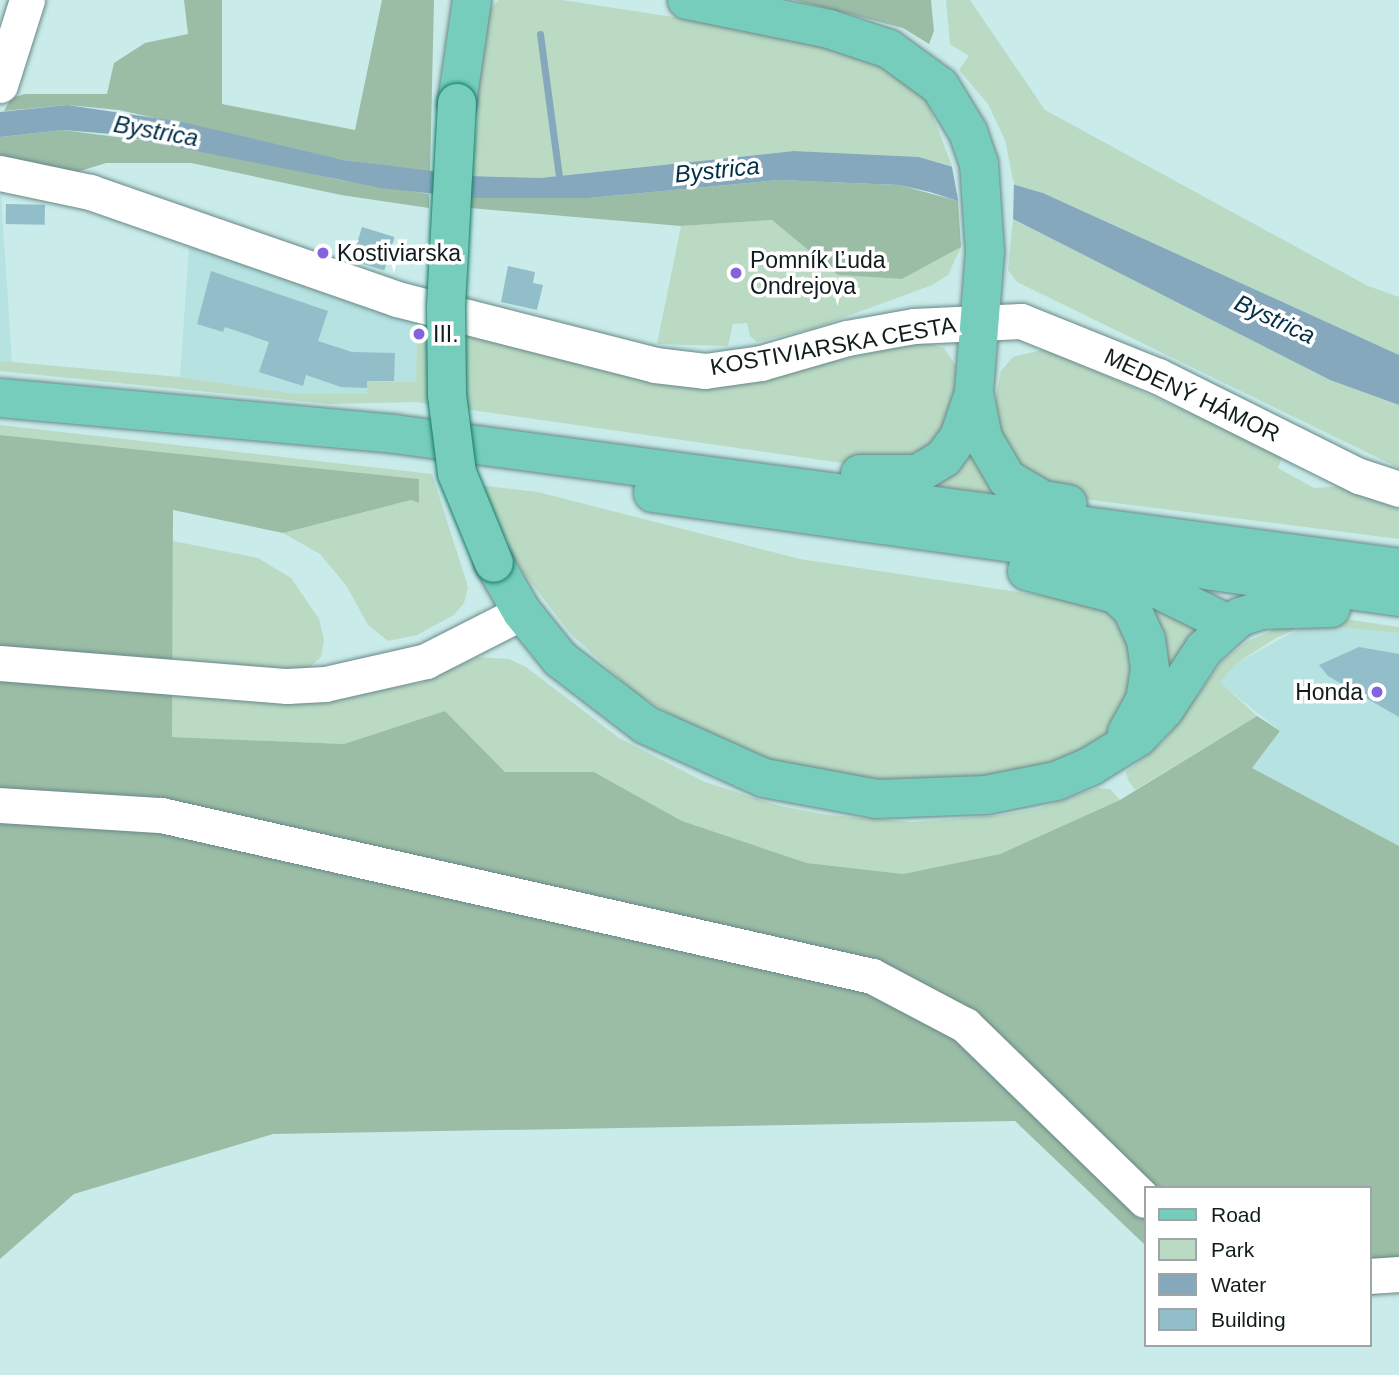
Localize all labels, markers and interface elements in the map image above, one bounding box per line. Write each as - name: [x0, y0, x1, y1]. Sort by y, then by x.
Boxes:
- water label: Bystrica: [111, 109, 201, 153]
- water label: Bystrica: [673, 151, 761, 189]
- place label: Kostiviarska: [337, 239, 461, 267]
- marker: Kostiviarska: [315, 245, 331, 261]
- place label: Pomník Ľuda Ondrejova: [750, 246, 886, 300]
- marker: Pomník Ľuda Ondrejova: [728, 265, 744, 281]
- water label: Bystrica: [1230, 288, 1320, 350]
- street label: KOSTIVIARSKA CESTA: [707, 311, 959, 381]
- place label: III.: [433, 320, 459, 348]
- marker: III.: [411, 326, 427, 342]
- street label: MEDENÝ HÁMOR: [1100, 342, 1284, 448]
- place label: Honda: [1295, 678, 1363, 706]
- marker: Honda: [1369, 684, 1385, 700]
- legend: [1144, 1186, 1371, 1347]
- text: Road: [1211, 1203, 1261, 1226]
- text: Park: [1211, 1238, 1254, 1261]
- text: Water: [1211, 1273, 1266, 1296]
- text: Building: [1211, 1308, 1286, 1331]

